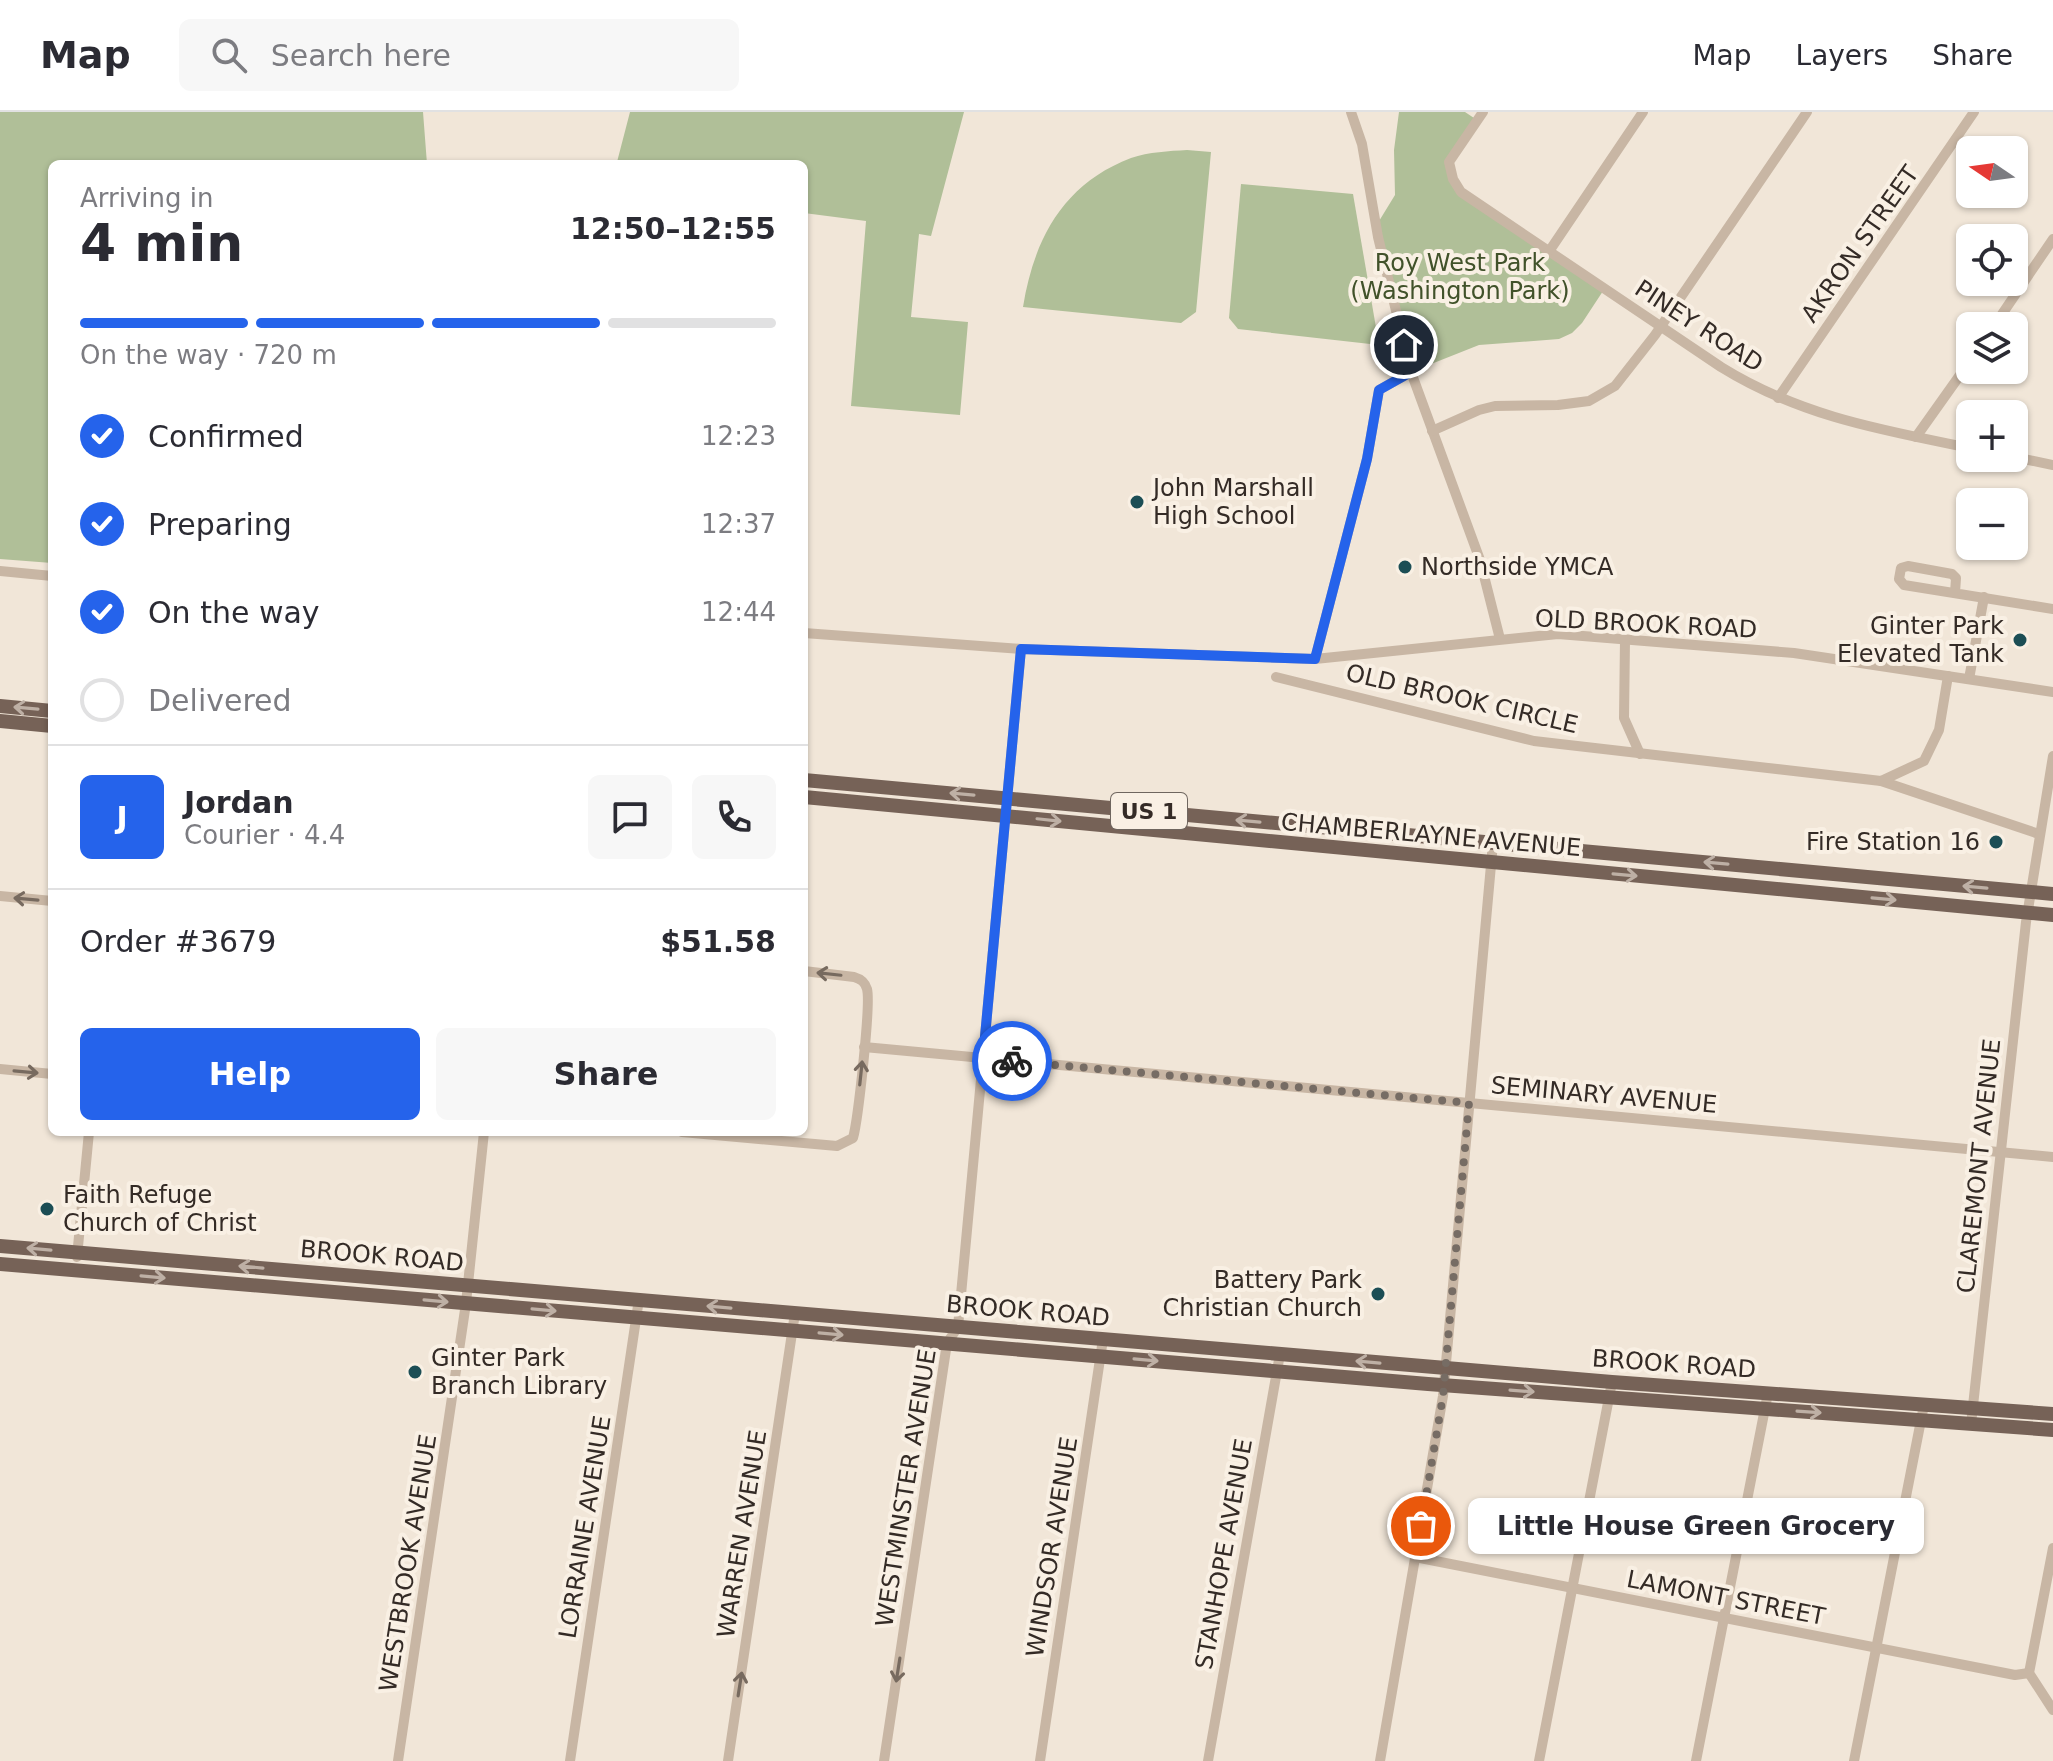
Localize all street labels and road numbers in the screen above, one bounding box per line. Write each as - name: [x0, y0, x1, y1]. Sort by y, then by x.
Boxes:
- street label: AKRON STREET: [1796, 160, 1925, 328]
- street label: PINEY ROAD: [1630, 274, 1768, 378]
- street label: OLD BROOK ROAD: [1534, 604, 1758, 644]
- street label: OLD BROOK CIRCLE: [1343, 659, 1581, 739]
- road number: US 1: [1111, 793, 1187, 829]
- street label: CHAMBERLAYNE AVENUE: [1280, 808, 1582, 862]
- street label: CLAREMONT AVENUE: [1952, 1037, 2006, 1295]
- street label: SEMINARY AVENUE: [1490, 1071, 1718, 1119]
- street label: BROOK ROAD: [299, 1235, 465, 1277]
- street label: BROOK ROAD: [945, 1290, 1111, 1332]
- street label: BROOK ROAD: [1591, 1344, 1757, 1384]
- street label: WESTMINSTER AVENUE: [870, 1347, 942, 1629]
- street label: LORRAINE AVENUE: [554, 1414, 616, 1640]
- street label: WARREN AVENUE: [712, 1428, 772, 1640]
- street label: WESTBROOK AVENUE: [374, 1432, 442, 1694]
- street label: WINDSOR AVENUE: [1021, 1435, 1083, 1659]
- street label: STANHOPE AVENUE: [1190, 1436, 1258, 1672]
- street label: LAMONT STREET: [1624, 1565, 1828, 1631]

